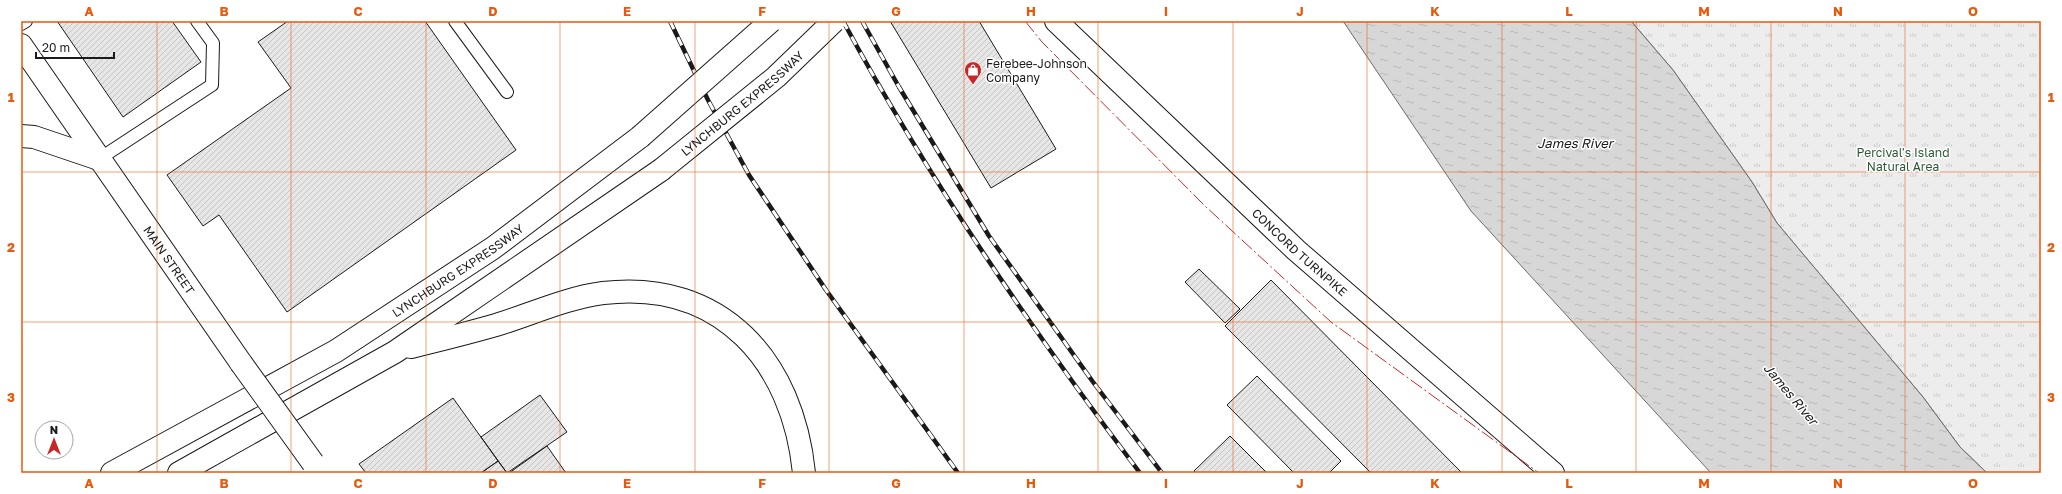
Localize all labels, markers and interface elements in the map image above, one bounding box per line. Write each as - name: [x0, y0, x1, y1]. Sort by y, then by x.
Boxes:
- text: A: [84, 3, 94, 19]
- text: B: [219, 3, 229, 19]
- text: C: [353, 3, 363, 19]
- text: D: [488, 3, 498, 19]
- text: E: [623, 3, 631, 19]
- text: F: [758, 3, 766, 19]
- text: G: [891, 3, 901, 19]
- text: H: [1026, 3, 1036, 19]
- text: I: [1164, 3, 1168, 19]
- text: J: [1296, 3, 1304, 19]
- text: K: [1430, 3, 1440, 19]
- text: L: [1565, 3, 1573, 19]
- text: M: [1698, 3, 1710, 19]
- text: N: [1833, 3, 1843, 19]
- text: O: [1968, 3, 1978, 19]
- scale bar: [36, 34, 114, 60]
- text: 20 m: [42, 40, 70, 55]
- street label: LYNCHBURG EXPRESSWAY: [678, 47, 806, 159]
- place label: Ferebee-Johnson Company: [986, 56, 1087, 85]
- shop icon: Ferebee-Johnson Company: [963, 60, 983, 85]
- text: 1: [8, 89, 15, 105]
- text: 1: [2048, 89, 2055, 105]
- water label: James River: [1537, 135, 1615, 151]
- park label: Percival's Island Natural Area: [1856, 145, 1950, 174]
- street label: CONCORD TURNPIKE: [1249, 205, 1351, 299]
- street label: LYNCHBURG EXPRESSWAY: [389, 220, 526, 320]
- street label: MAIN STREET: [141, 223, 199, 297]
- text: 2: [7, 239, 15, 255]
- text: 2: [2047, 239, 2055, 255]
- water label: James River: [1761, 360, 1823, 430]
- text: 3: [7, 389, 15, 405]
- text: 3: [2047, 389, 2055, 405]
- north arrow: [34, 420, 74, 460]
- text: N: [50, 423, 58, 436]
- text: A: [84, 475, 94, 491]
- text: B: [219, 475, 229, 491]
- text: C: [353, 475, 363, 491]
- text: D: [488, 475, 498, 491]
- text: E: [623, 475, 631, 491]
- text: F: [758, 475, 766, 491]
- text: G: [891, 475, 901, 491]
- text: H: [1026, 475, 1036, 491]
- text: I: [1164, 475, 1168, 491]
- text: J: [1296, 475, 1304, 491]
- text: K: [1430, 475, 1440, 491]
- text: L: [1565, 475, 1573, 491]
- text: M: [1698, 475, 1710, 491]
- text: N: [1833, 475, 1843, 491]
- text: O: [1968, 475, 1978, 491]

